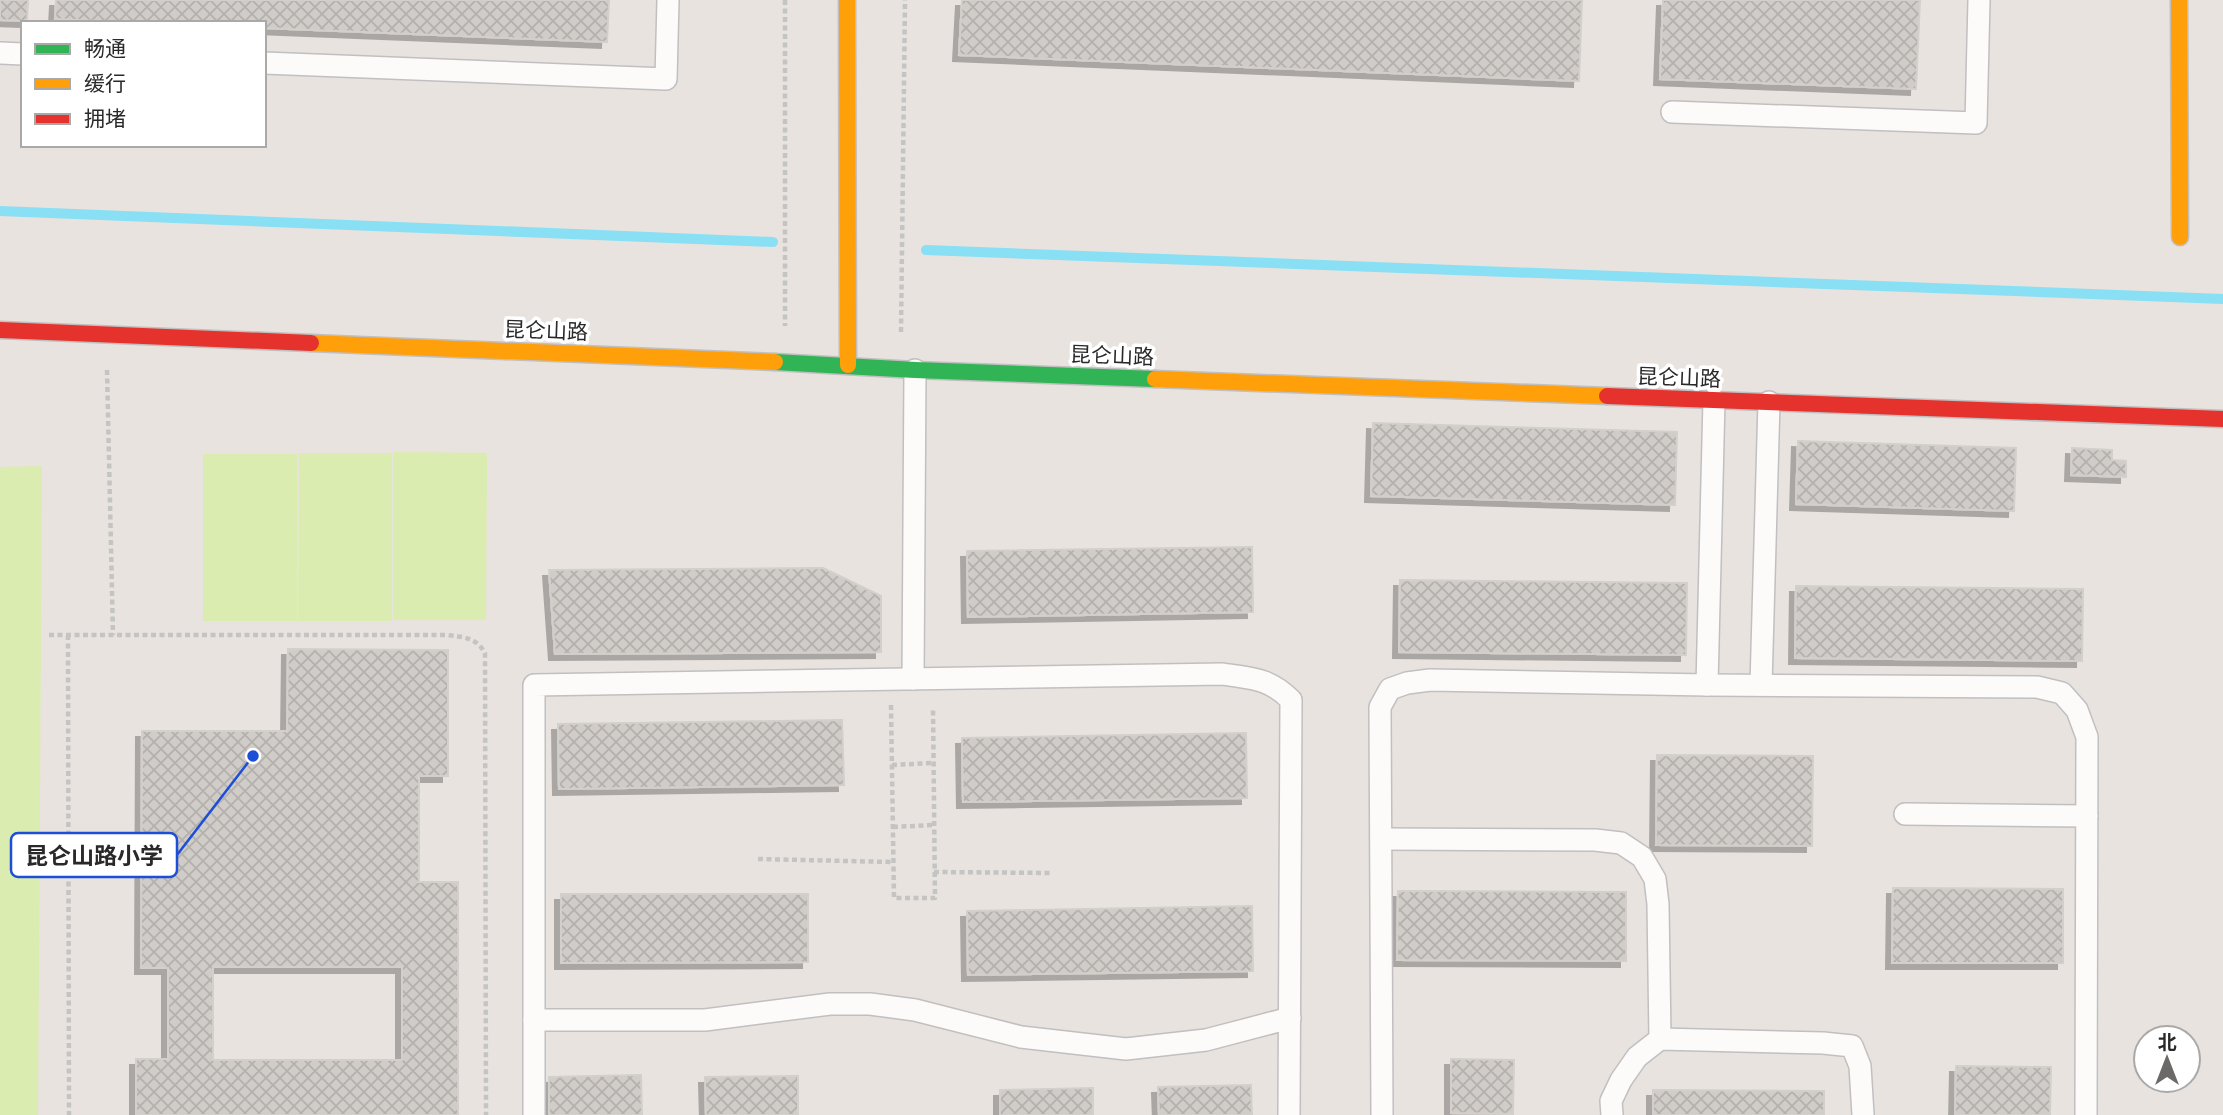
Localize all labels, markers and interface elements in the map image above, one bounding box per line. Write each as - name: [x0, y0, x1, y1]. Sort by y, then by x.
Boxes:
- legend: [21, 21, 266, 147]
- text: 畅通: [84, 36, 126, 60]
- text: 缓行: [84, 71, 126, 95]
- text: 拥堵: [84, 106, 126, 130]
- street label: 昆仑山路: [504, 317, 588, 343]
- street label: 昆仑山路: [1070, 342, 1154, 368]
- street label: 昆仑山路: [1637, 364, 1721, 390]
- callout: 昆仑山路小学: [11, 833, 177, 877]
- text: 昆仑山路小学: [25, 843, 163, 868]
- north arrow: [2132, 1024, 2202, 1094]
- text: 北: [2157, 1031, 2177, 1053]

